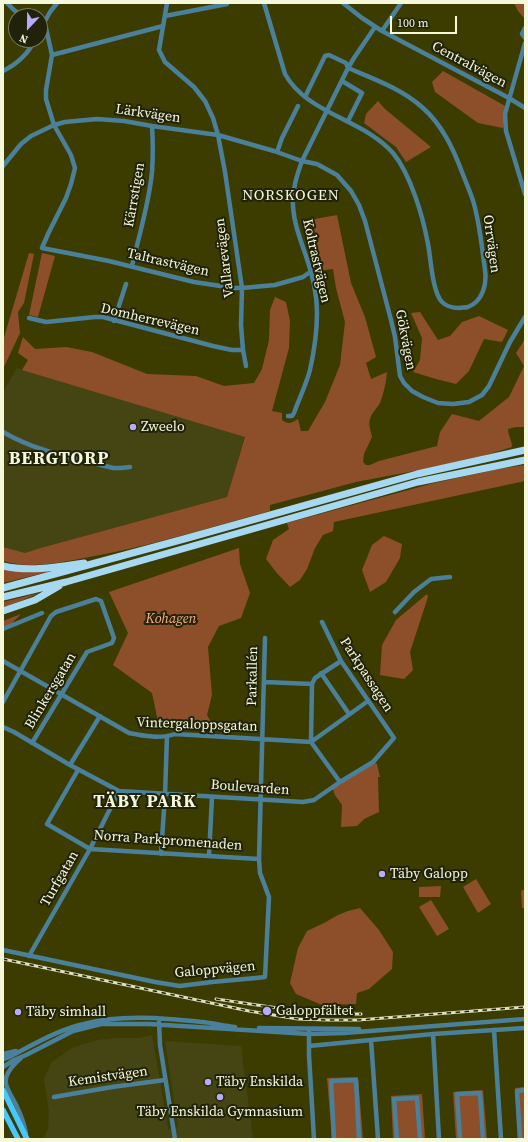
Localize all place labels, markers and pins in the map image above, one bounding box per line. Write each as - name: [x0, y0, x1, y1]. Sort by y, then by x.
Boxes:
- place label: Zweelo: [141, 419, 185, 435]
- marker: Zweelo: [128, 422, 138, 432]
- place label: Täby Galopp: [390, 866, 468, 882]
- marker: Täby Galopp: [377, 869, 387, 879]
- place label: Galoppfältet: [276, 1003, 353, 1019]
- place label: Täby simhall: [26, 1004, 106, 1020]
- marker: Galoppfältet: [261, 1005, 273, 1017]
- marker: Täby simhall: [13, 1007, 23, 1017]
- place label: Täby Enskilda: [216, 1074, 303, 1090]
- marker: Täby Enskilda: [203, 1077, 213, 1087]
- marker: Täby Enskilda Gymnasium: [215, 1092, 225, 1102]
- place label: Täby Enskilda Gymnasium: [137, 1104, 303, 1120]

